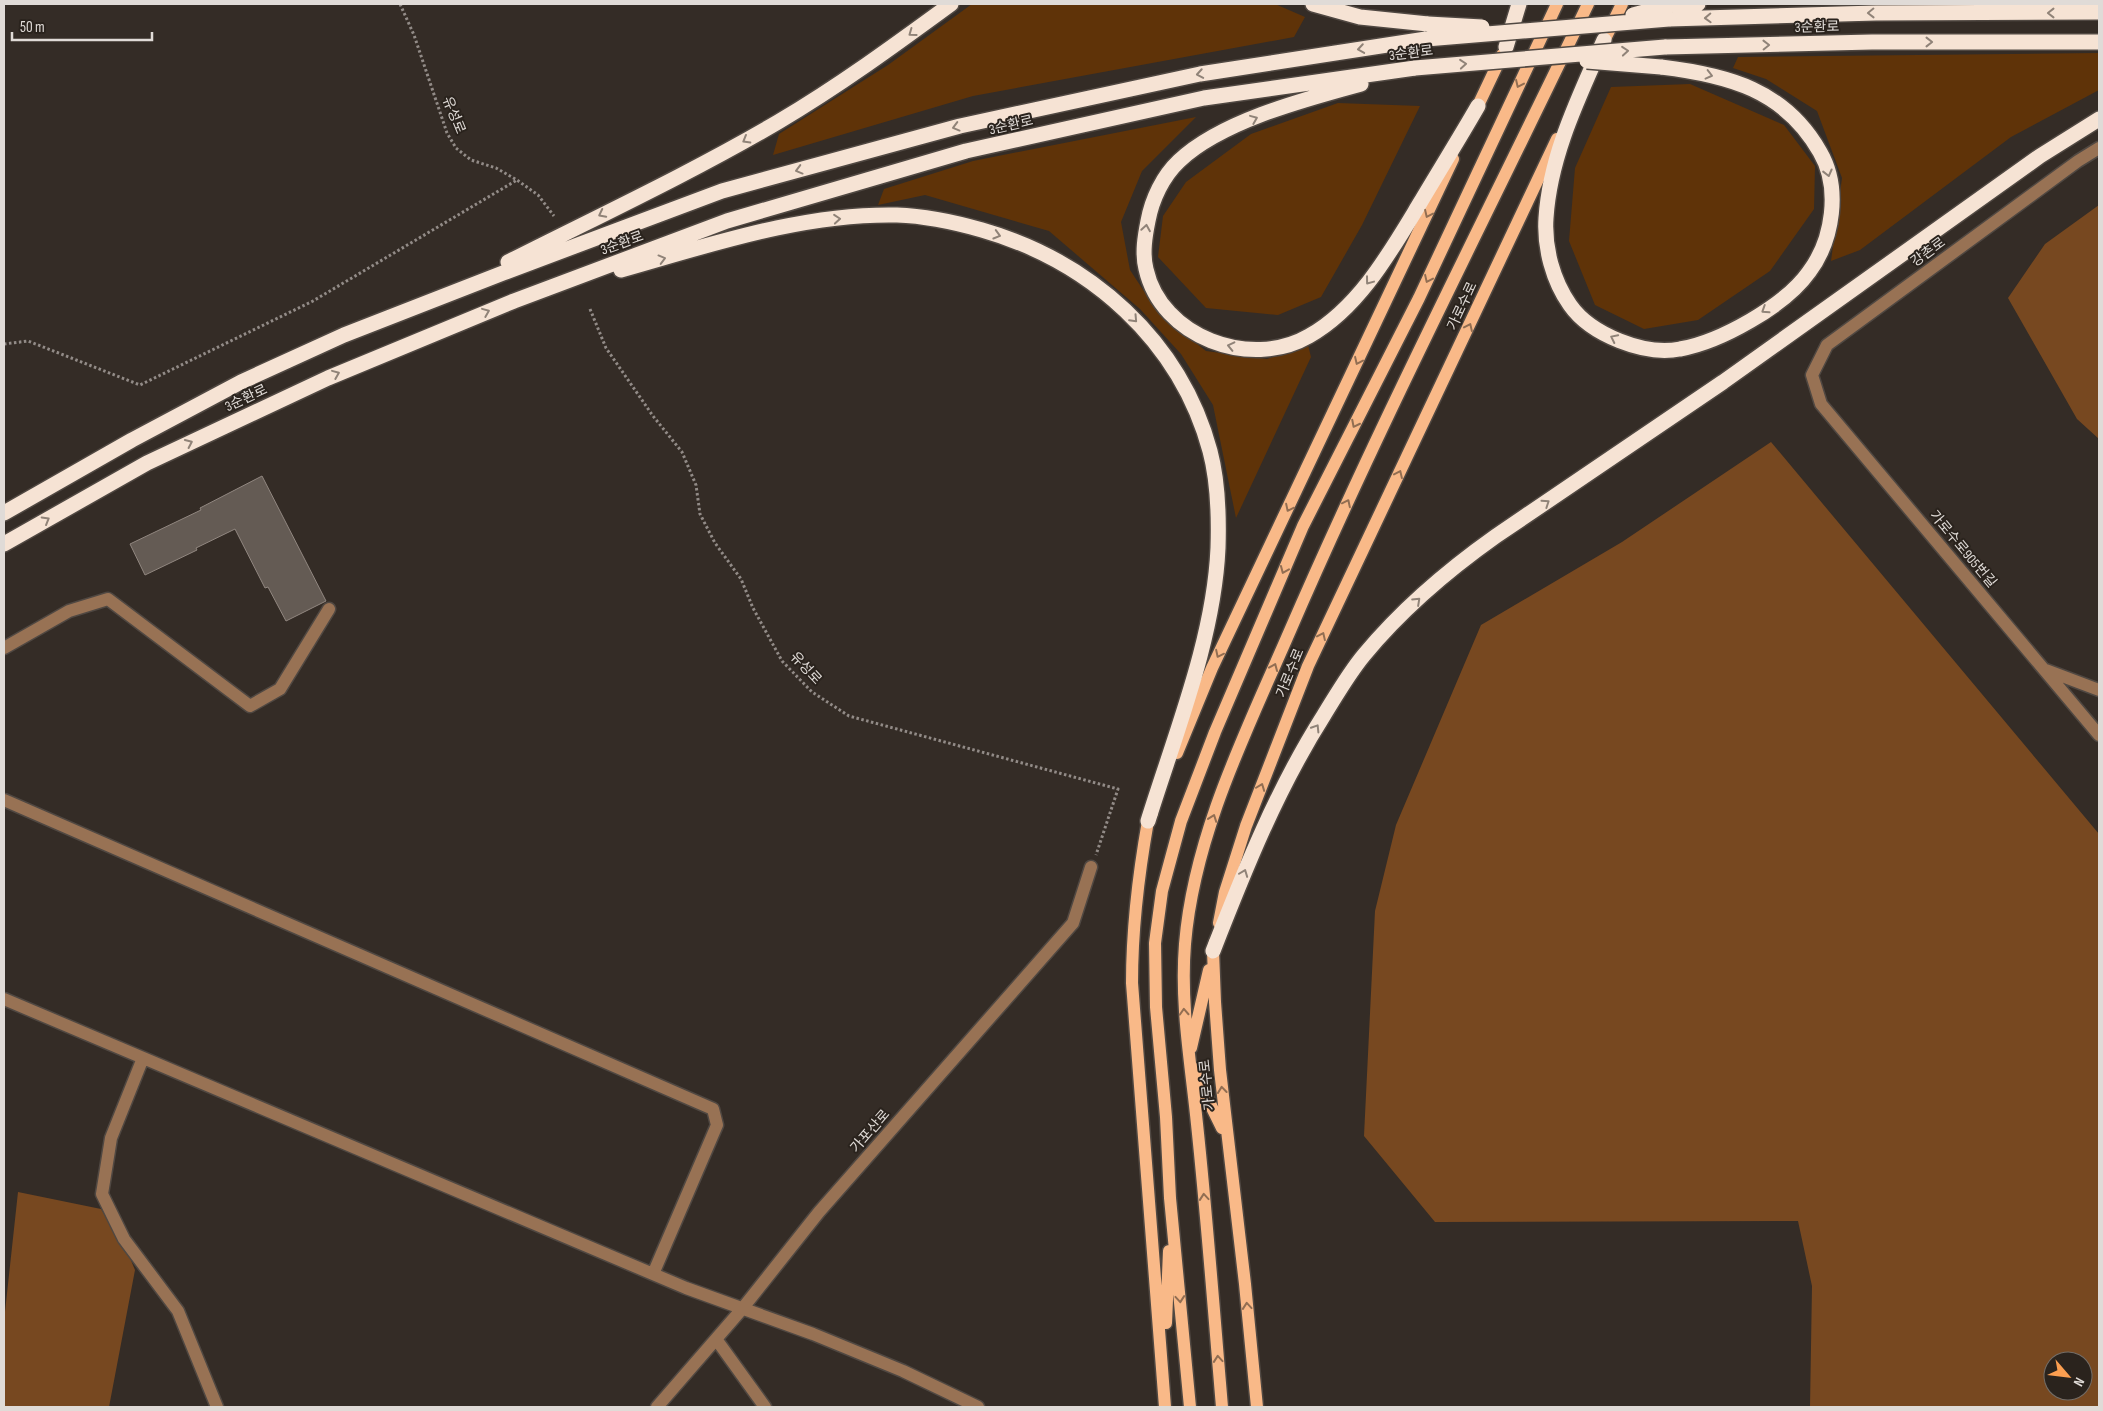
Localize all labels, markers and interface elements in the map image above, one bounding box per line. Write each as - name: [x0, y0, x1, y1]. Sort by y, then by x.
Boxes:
- one-way arrow: [1866, 8, 1874, 19]
- one-way arrow: [2046, 8, 2054, 18]
- scale bar: [12, 10, 152, 42]
- one-way arrow: [1704, 13, 1712, 23]
- text: 50 m: [20, 18, 45, 37]
- street label: 3순환로: [1795, 18, 1840, 36]
- one-way arrow: [909, 27, 918, 35]
- one-way arrow: [1925, 37, 1933, 47]
- one-way arrow: [1762, 39, 1770, 50]
- street label: 3순환로: [1388, 42, 1434, 64]
- one-way arrow: [1356, 44, 1365, 54]
- one-way arrow: [1622, 45, 1630, 56]
- one-way arrow: [1460, 59, 1468, 70]
- one-way arrow: [1196, 68, 1204, 78]
- one-way arrow: [1705, 69, 1714, 80]
- one-way arrow: [1515, 79, 1526, 88]
- street label: 유성로: [439, 94, 469, 136]
- street label: 3순환로: [987, 112, 1035, 138]
- one-way arrow: [1249, 115, 1258, 125]
- one-way arrow: [951, 121, 960, 132]
- one-way arrow: [743, 134, 752, 144]
- one-way arrow: [795, 164, 804, 175]
- one-way arrow: [1822, 168, 1833, 177]
- one-way arrow: [598, 208, 607, 218]
- one-way arrow: [1423, 209, 1434, 218]
- one-way arrow: [833, 213, 841, 224]
- one-way arrow: [1141, 224, 1151, 233]
- street label: 3순환로: [598, 227, 646, 259]
- one-way arrow: [992, 229, 1001, 239]
- street label: 강촌로: [1907, 234, 1949, 270]
- one-way arrow: [657, 254, 665, 264]
- one-way arrow: [1424, 274, 1434, 283]
- one-way arrow: [1366, 275, 1374, 284]
- street label: 가로수로: [1443, 279, 1481, 333]
- one-way arrow: [1762, 304, 1771, 313]
- one-way arrow: [481, 308, 490, 318]
- one-way arrow: [1128, 313, 1137, 322]
- one-way arrow: [1462, 323, 1473, 332]
- one-way arrow: [1611, 334, 1620, 344]
- one-way arrow: [1226, 341, 1235, 352]
- one-way arrow: [1354, 356, 1365, 365]
- one-way arrow: [331, 370, 340, 380]
- street label: 3순환로: [222, 381, 270, 415]
- one-way arrow: [1351, 419, 1361, 428]
- one-way arrow: [184, 439, 193, 449]
- one-way arrow: [1393, 470, 1403, 479]
- one-way arrow: [1341, 499, 1351, 508]
- one-way arrow: [1540, 500, 1549, 509]
- one-way arrow: [1285, 502, 1295, 511]
- street label: 가로수로905번길: [1926, 507, 2000, 591]
- one-way arrow: [41, 516, 50, 526]
- one-way arrow: [1280, 565, 1291, 574]
- one-way arrow: [1411, 598, 1420, 607]
- one-way arrow: [1316, 632, 1327, 641]
- street label: 가로수로: [1272, 646, 1308, 700]
- street label: 유성로: [787, 648, 825, 688]
- one-way arrow: [1215, 649, 1225, 658]
- one-way arrow: [1267, 663, 1278, 672]
- one-way arrow: [1309, 724, 1319, 733]
- one-way arrow: [1255, 783, 1266, 792]
- one-way arrow: [1207, 814, 1217, 823]
- one-way arrow: [1238, 869, 1248, 878]
- one-way arrow: [1179, 1008, 1190, 1016]
- street label: 가로수로: [1196, 1058, 1218, 1112]
- one-way arrow: [1217, 1086, 1228, 1094]
- street label: 가포산로: [847, 1106, 893, 1156]
- one-way arrow: [1198, 1193, 1209, 1201]
- one-way arrow: [1174, 1295, 1185, 1303]
- one-way arrow: [1242, 1302, 1253, 1310]
- north arrow: [2043, 1351, 2093, 1401]
- one-way arrow: [1213, 1354, 1224, 1362]
- text: N: [2070, 1375, 2088, 1389]

